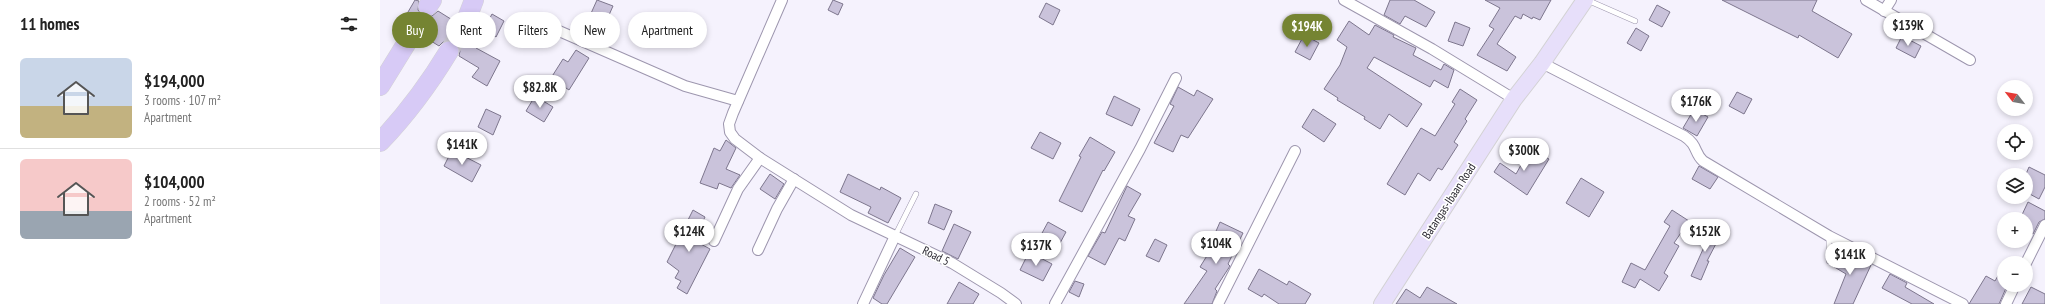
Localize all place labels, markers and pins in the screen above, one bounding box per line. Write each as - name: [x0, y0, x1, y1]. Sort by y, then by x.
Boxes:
- pin: $139K: [1880, 13, 1936, 47]
- pin: $194K: [1279, 14, 1335, 48]
- pin: $82.8K: [507, 75, 573, 109]
- pin: $176K: [1668, 89, 1724, 123]
- pin: $141K: [434, 132, 490, 166]
- pin: $300K: [1496, 138, 1552, 172]
- pin: $124K: [661, 219, 717, 253]
- pin: $152K: [1677, 219, 1733, 253]
- pin: $104K: [1188, 231, 1244, 265]
- pin: $137K: [1008, 233, 1064, 267]
- pin: $141K: [1822, 242, 1878, 276]

